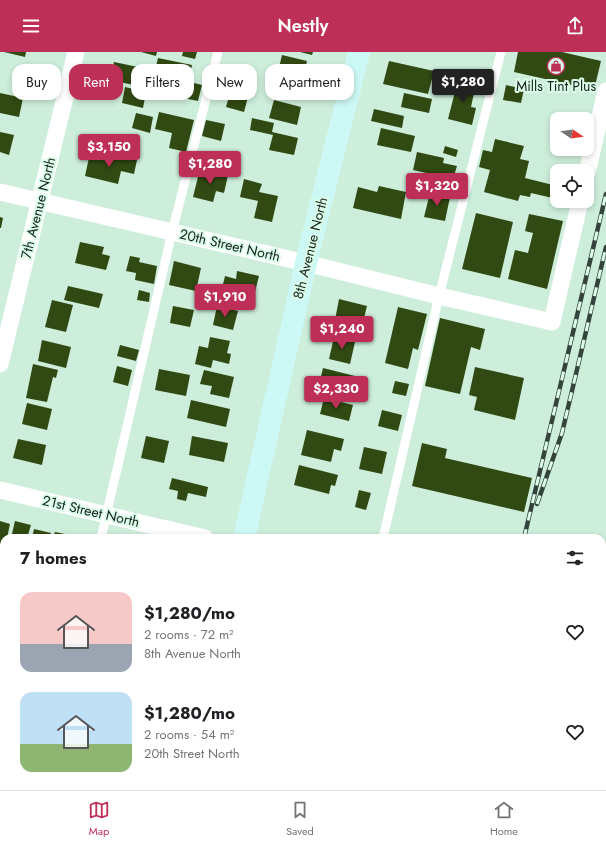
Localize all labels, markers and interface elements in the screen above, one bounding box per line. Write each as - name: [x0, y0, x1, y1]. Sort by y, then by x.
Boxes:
- text: Nestly: [278, 13, 328, 39]
- icon: menu: [20, 15, 42, 37]
- icon: share: [564, 15, 586, 37]
- shop icon: Mills Tint Plus: [546, 56, 566, 76]
- chip: Buy: [12, 64, 61, 100]
- chip: Rent: [69, 64, 123, 100]
- chip: Filters: [131, 64, 194, 100]
- chip: New: [202, 64, 257, 100]
- chip: Apartment: [265, 64, 354, 100]
- pin: $1,280: [430, 69, 496, 103]
- text: $1,280: [441, 72, 485, 91]
- place label: Mills Tint Plus: [516, 76, 596, 96]
- north arrow: [550, 112, 594, 156]
- map controls: [550, 112, 594, 208]
- pin: $3,150: [76, 134, 142, 168]
- text: $3,150: [87, 137, 131, 156]
- pin: $1,280: [177, 151, 243, 185]
- text: $1,280: [188, 154, 232, 173]
- street label: 7th Avenue North: [16, 155, 60, 261]
- button: locate: [550, 164, 594, 208]
- pin: $1,320: [404, 173, 470, 207]
- text: $1,320: [415, 176, 459, 195]
- street label: 8th Avenue North: [288, 195, 332, 301]
- street label: 20th Street North: [178, 224, 282, 266]
- pin: $1,910: [192, 284, 258, 318]
- text: $1,910: [204, 287, 246, 306]
- pin: $1,240: [309, 316, 375, 350]
- text: $1,240: [319, 319, 365, 338]
- pin: $2,330: [303, 376, 369, 410]
- text: $2,330: [313, 379, 359, 398]
- street label: 21st Street North: [40, 490, 142, 532]
- text: 7 homes: [20, 546, 87, 570]
- icon: filters: [564, 547, 586, 569]
- text: $1,280/mo: [144, 601, 235, 625]
- icon: home: [52, 608, 100, 656]
- icon: heart: [564, 621, 586, 643]
- text: 2 rooms · 72 m²: [144, 625, 234, 644]
- text: 8th Avenue North: [144, 644, 241, 663]
- text: $1,280/mo: [144, 701, 235, 725]
- icon: home: [52, 708, 100, 756]
- icon: heart: [564, 721, 586, 743]
- text: 2 rooms · 54 m²: [144, 725, 234, 744]
- text: 20th Street North: [144, 744, 240, 763]
- tab: Map: [88, 799, 110, 839]
- tab: Saved: [286, 799, 314, 839]
- tab: Home: [490, 799, 518, 839]

